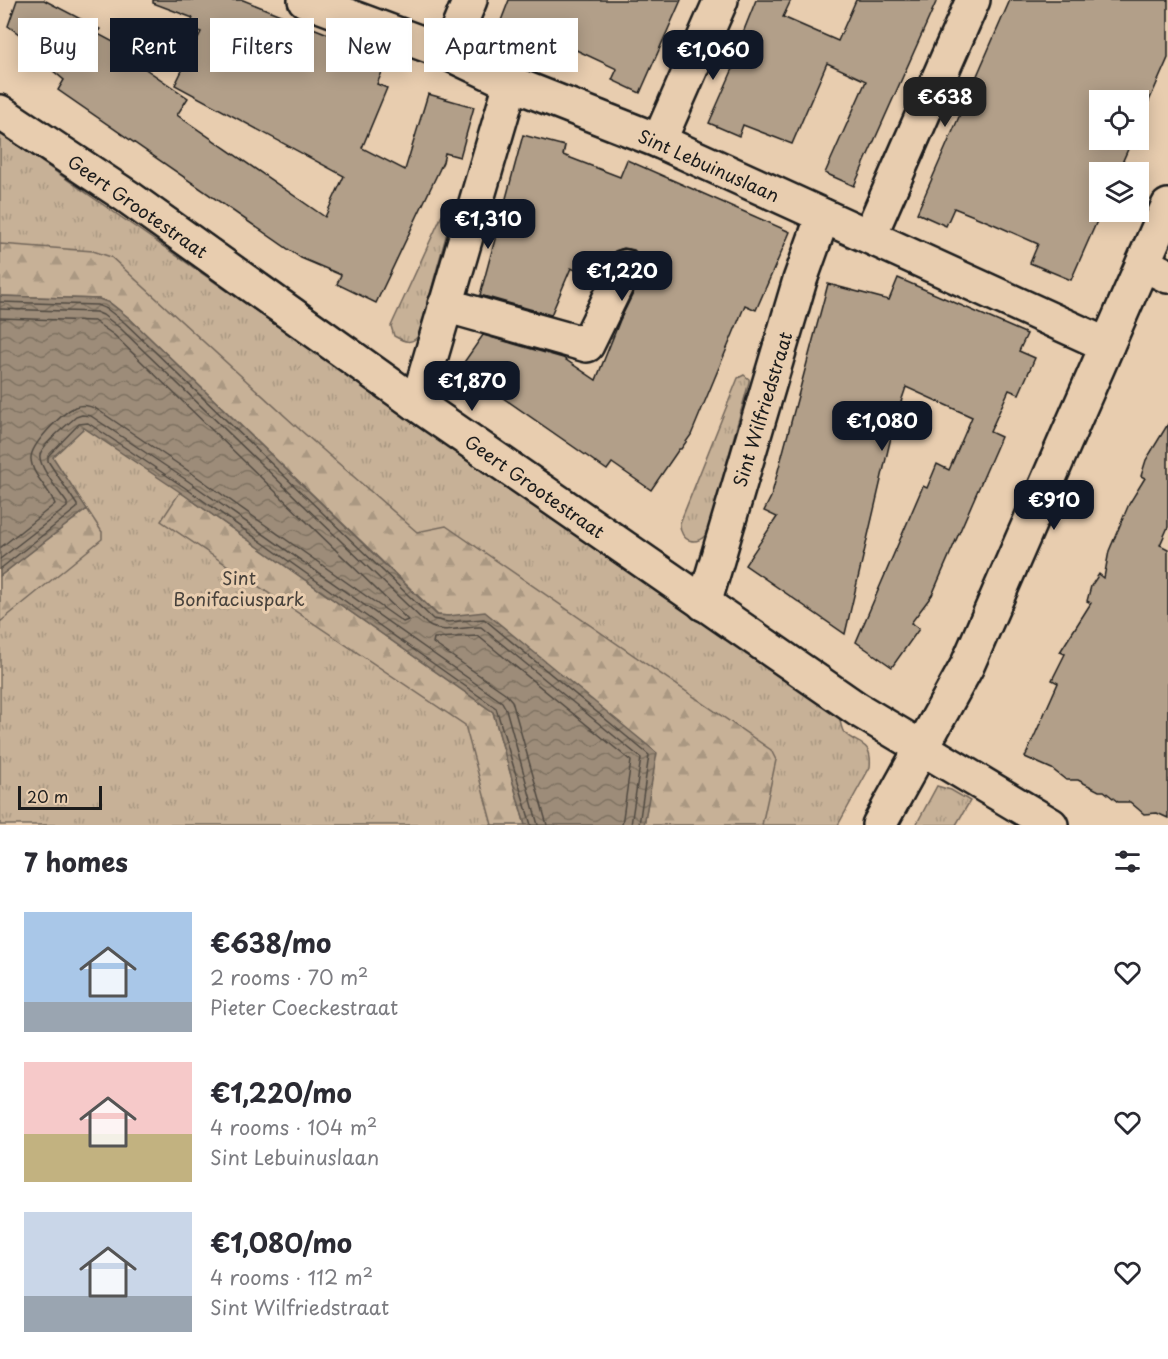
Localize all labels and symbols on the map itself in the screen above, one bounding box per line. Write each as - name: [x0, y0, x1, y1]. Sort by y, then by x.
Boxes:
- pin: €1,060: [664, 30, 762, 81]
- pin: €638: [909, 77, 981, 128]
- street label: Sint Lebuinuslaan: [634, 122, 784, 208]
- street label: Geert Grootestraat: [63, 148, 213, 264]
- pin: €1,310: [439, 199, 537, 250]
- pin: €1,220: [573, 251, 671, 302]
- street label: Sint Wilfriedstraat: [726, 328, 798, 490]
- pin: €1,870: [423, 361, 521, 412]
- pin: €1,080: [833, 401, 931, 452]
- street label: Geert Grootestraat: [460, 428, 610, 544]
- pin: €910: [1018, 480, 1090, 531]
- park label: Sint Bonifaciuspark: [173, 564, 305, 612]
- scale bar: [18, 783, 102, 810]

